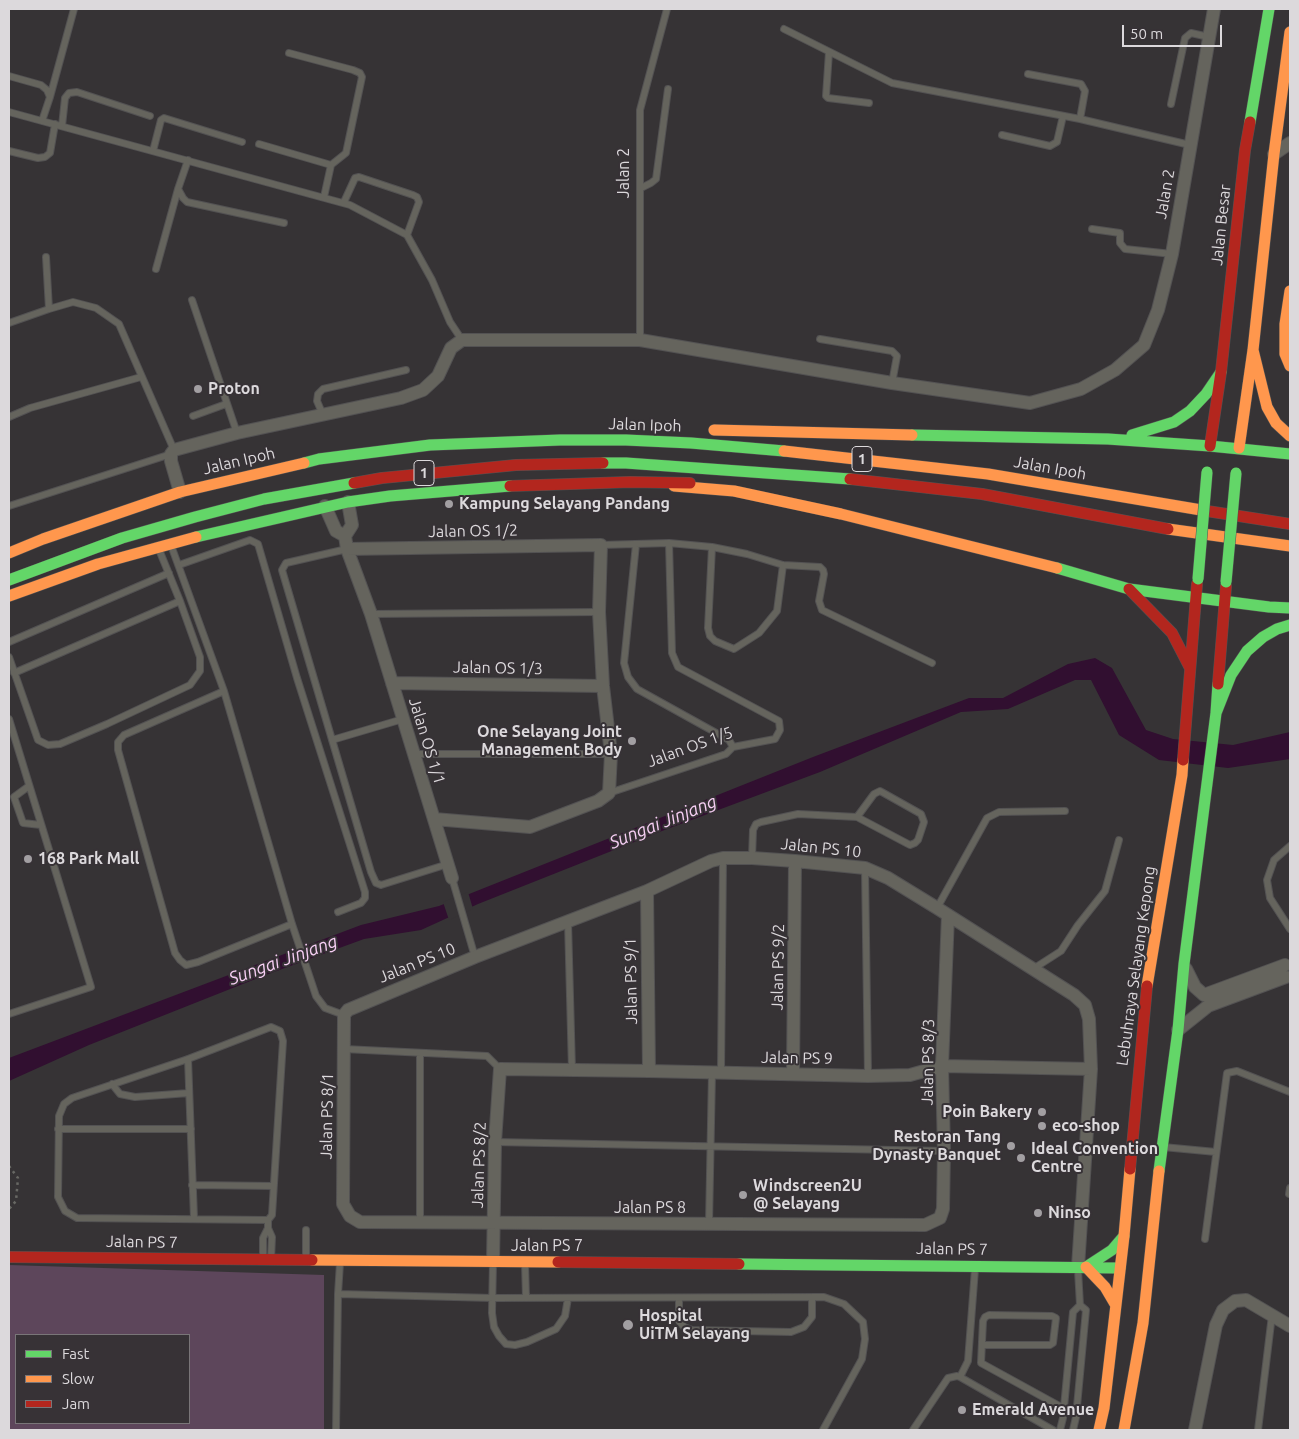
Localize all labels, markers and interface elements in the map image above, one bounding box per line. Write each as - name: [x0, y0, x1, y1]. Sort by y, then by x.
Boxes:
- scale bar: [1124, 15, 1224, 47]
- text: 50 m: [1130, 25, 1163, 42]
- street label: Jalan 2: [614, 148, 634, 198]
- street label: Jalan 2: [1151, 168, 1179, 220]
- street label: Jalan Besar: [1207, 183, 1235, 267]
- place label: Proton: [208, 379, 260, 399]
- marker: Proton: [192, 383, 204, 395]
- street label: Jalan Ipoh: [608, 414, 682, 436]
- street label: Jalan Ipoh: [201, 443, 277, 479]
- road number: 1: [852, 446, 872, 472]
- street label: Jalan Ipoh: [1012, 452, 1088, 484]
- road number: 1: [414, 460, 434, 486]
- place label: Kampung Selayang Pandang: [459, 494, 670, 514]
- marker: Kampung Selayang Pandang: [443, 498, 455, 510]
- street label: Jalan OS 1/2: [428, 521, 518, 541]
- street label: Jalan OS 1/3: [453, 658, 543, 678]
- street label: Jalan OS 1/1: [405, 695, 449, 787]
- place label: One Selayang Joint Management Body: [477, 722, 622, 760]
- street label: Jalan OS 1/5: [645, 723, 735, 771]
- marker: One Selayang Joint Management Body: [626, 735, 638, 747]
- water label: Sungai Jinjang: [606, 791, 720, 853]
- street label: Jalan PS 10: [780, 834, 862, 862]
- place label: 168 Park Mall: [38, 849, 139, 869]
- marker: 168 Park Mall: [22, 853, 34, 865]
- street label: Lebuhraya Selayang Kepong: [1112, 865, 1160, 1067]
- street label: Jalan PS 9/2: [768, 923, 788, 1011]
- water label: Sungai Jinjang: [226, 930, 340, 990]
- street label: Jalan PS 9/1: [621, 937, 641, 1025]
- street label: Jalan PS 10: [376, 939, 458, 987]
- street label: Jalan PS 8/3: [918, 1018, 938, 1106]
- street label: Jalan PS 9: [761, 1048, 833, 1068]
- street label: Jalan PS 8/1: [317, 1072, 337, 1160]
- place label: Poin Bakery: [942, 1102, 1032, 1122]
- marker: Poin Bakery: [1036, 1106, 1048, 1118]
- place label: eco-shop: [1052, 1116, 1120, 1136]
- marker: eco-shop: [1036, 1120, 1048, 1132]
- street label: Jalan PS 8/2: [468, 1121, 490, 1209]
- place label: Restoran Tang Dynasty Banquet: [872, 1127, 1001, 1165]
- place label: Ideal Convention Centre: [1031, 1139, 1158, 1177]
- marker: Restoran Tang Dynasty Banquet: [1005, 1140, 1017, 1152]
- marker: Ideal Convention Centre: [1015, 1152, 1027, 1164]
- place label: Windscreen2U @ Selayang: [753, 1176, 862, 1214]
- marker: Windscreen2U @ Selayang: [737, 1189, 749, 1201]
- street label: Jalan PS 8: [614, 1198, 686, 1218]
- place label: Ninso: [1048, 1203, 1091, 1223]
- marker: Ninso: [1032, 1207, 1044, 1219]
- street label: Jalan PS 7: [106, 1232, 178, 1252]
- street label: Jalan PS 7: [511, 1236, 583, 1256]
- street label: Jalan PS 7: [916, 1239, 988, 1259]
- place label: Hospital UiTM Selayang: [639, 1306, 750, 1344]
- marker: Hospital UiTM Selayang: [621, 1318, 635, 1332]
- legend: [15, 1334, 190, 1424]
- text: Fast: [62, 1345, 89, 1362]
- text: Slow: [62, 1370, 94, 1387]
- text: Jam: [62, 1395, 90, 1412]
- place label: Emerald Avenue: [972, 1400, 1094, 1420]
- marker: Emerald Avenue: [956, 1404, 968, 1416]

